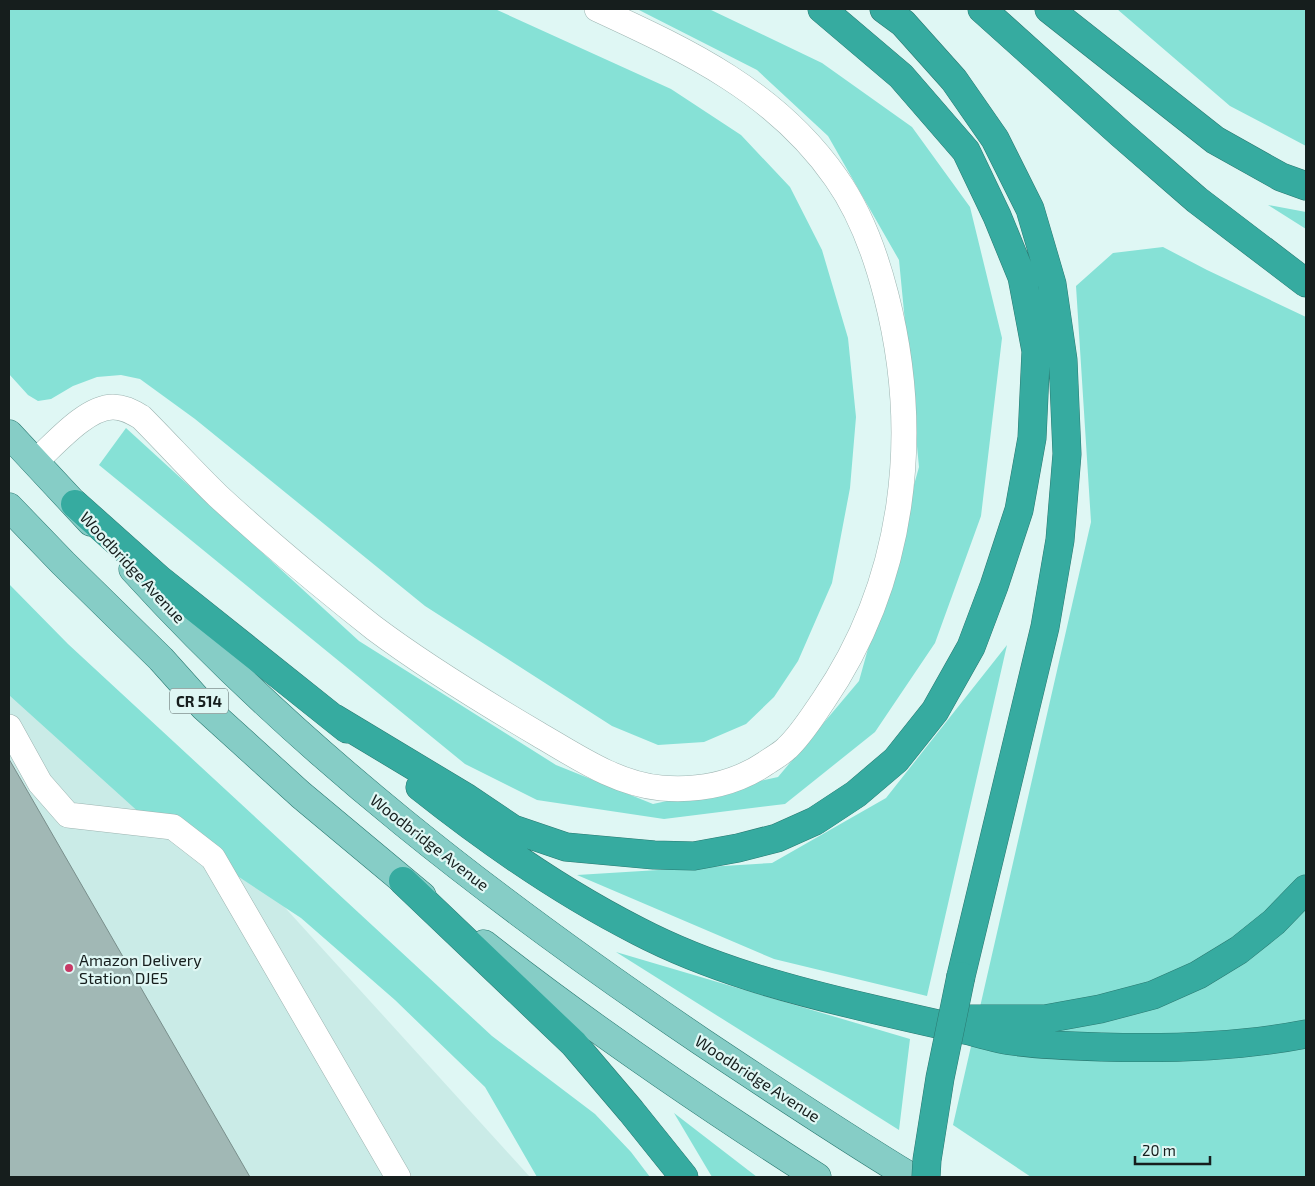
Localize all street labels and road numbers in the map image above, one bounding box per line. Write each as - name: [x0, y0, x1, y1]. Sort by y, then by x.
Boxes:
- street label: Woodbridge Avenue: [77, 507, 189, 627]
- road number: CR 514: [170, 688, 228, 714]
- street label: Woodbridge Avenue: [367, 790, 493, 894]
- street label: Woodbridge Avenue: [692, 1031, 824, 1125]

